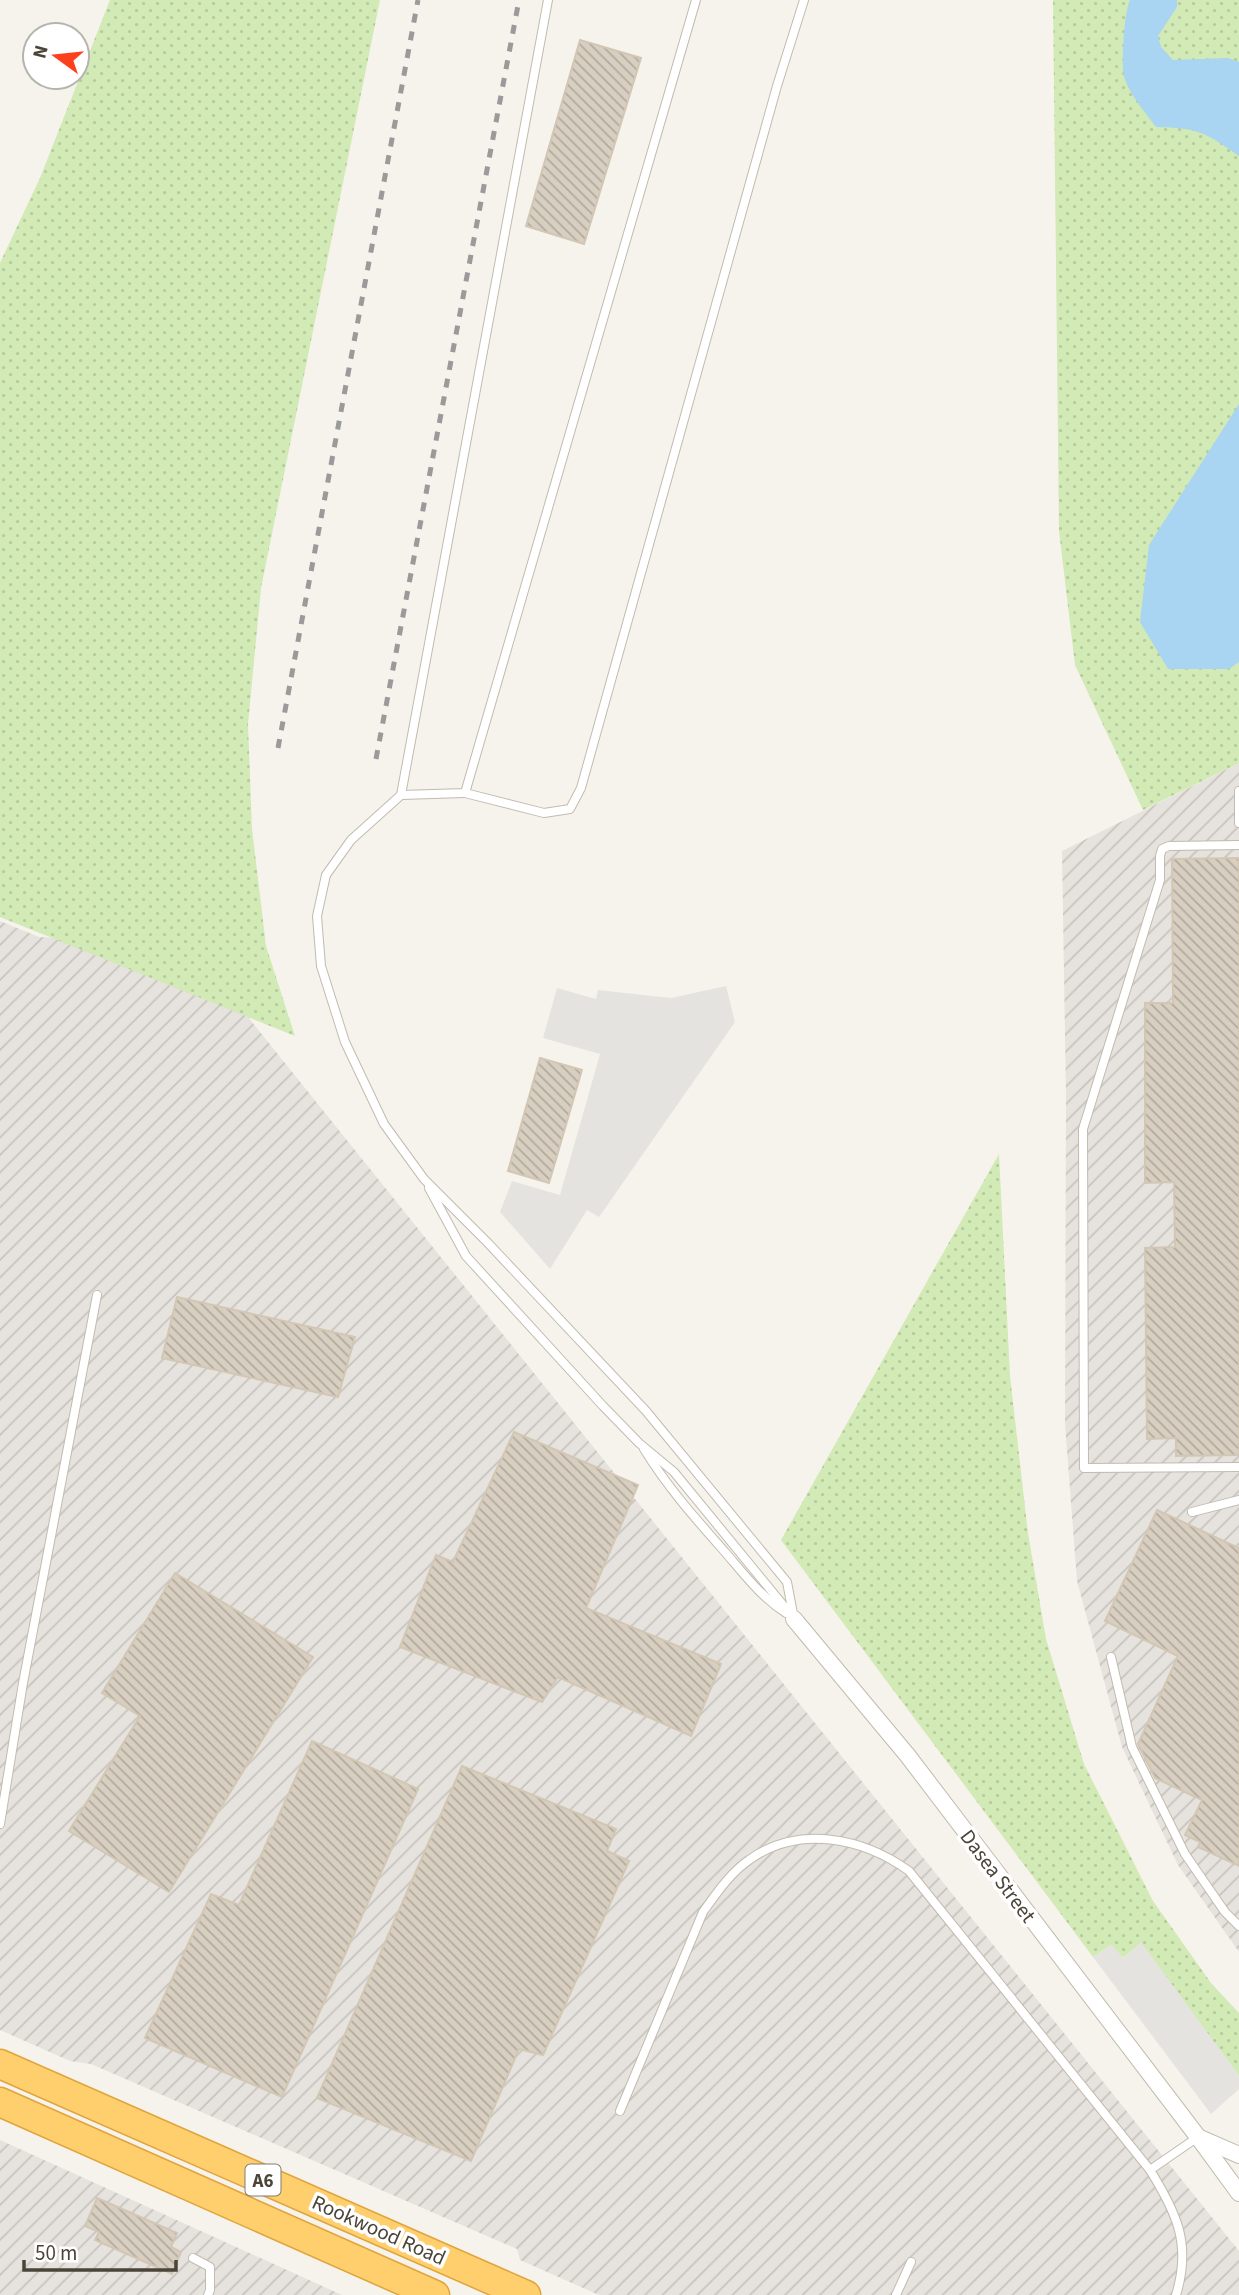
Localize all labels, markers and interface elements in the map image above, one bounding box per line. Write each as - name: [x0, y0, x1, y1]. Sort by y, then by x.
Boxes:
- north arrow: [21, 21, 91, 91]
- text: N: [26, 42, 56, 62]
- street label: Dasea Street: [953, 1823, 1043, 1929]
- road number: A6: [246, 2164, 280, 2196]
- street label: Rookwood Road: [307, 2187, 451, 2273]
- scale bar: [24, 2228, 177, 2272]
- text: 50 m: [35, 2238, 77, 2268]

